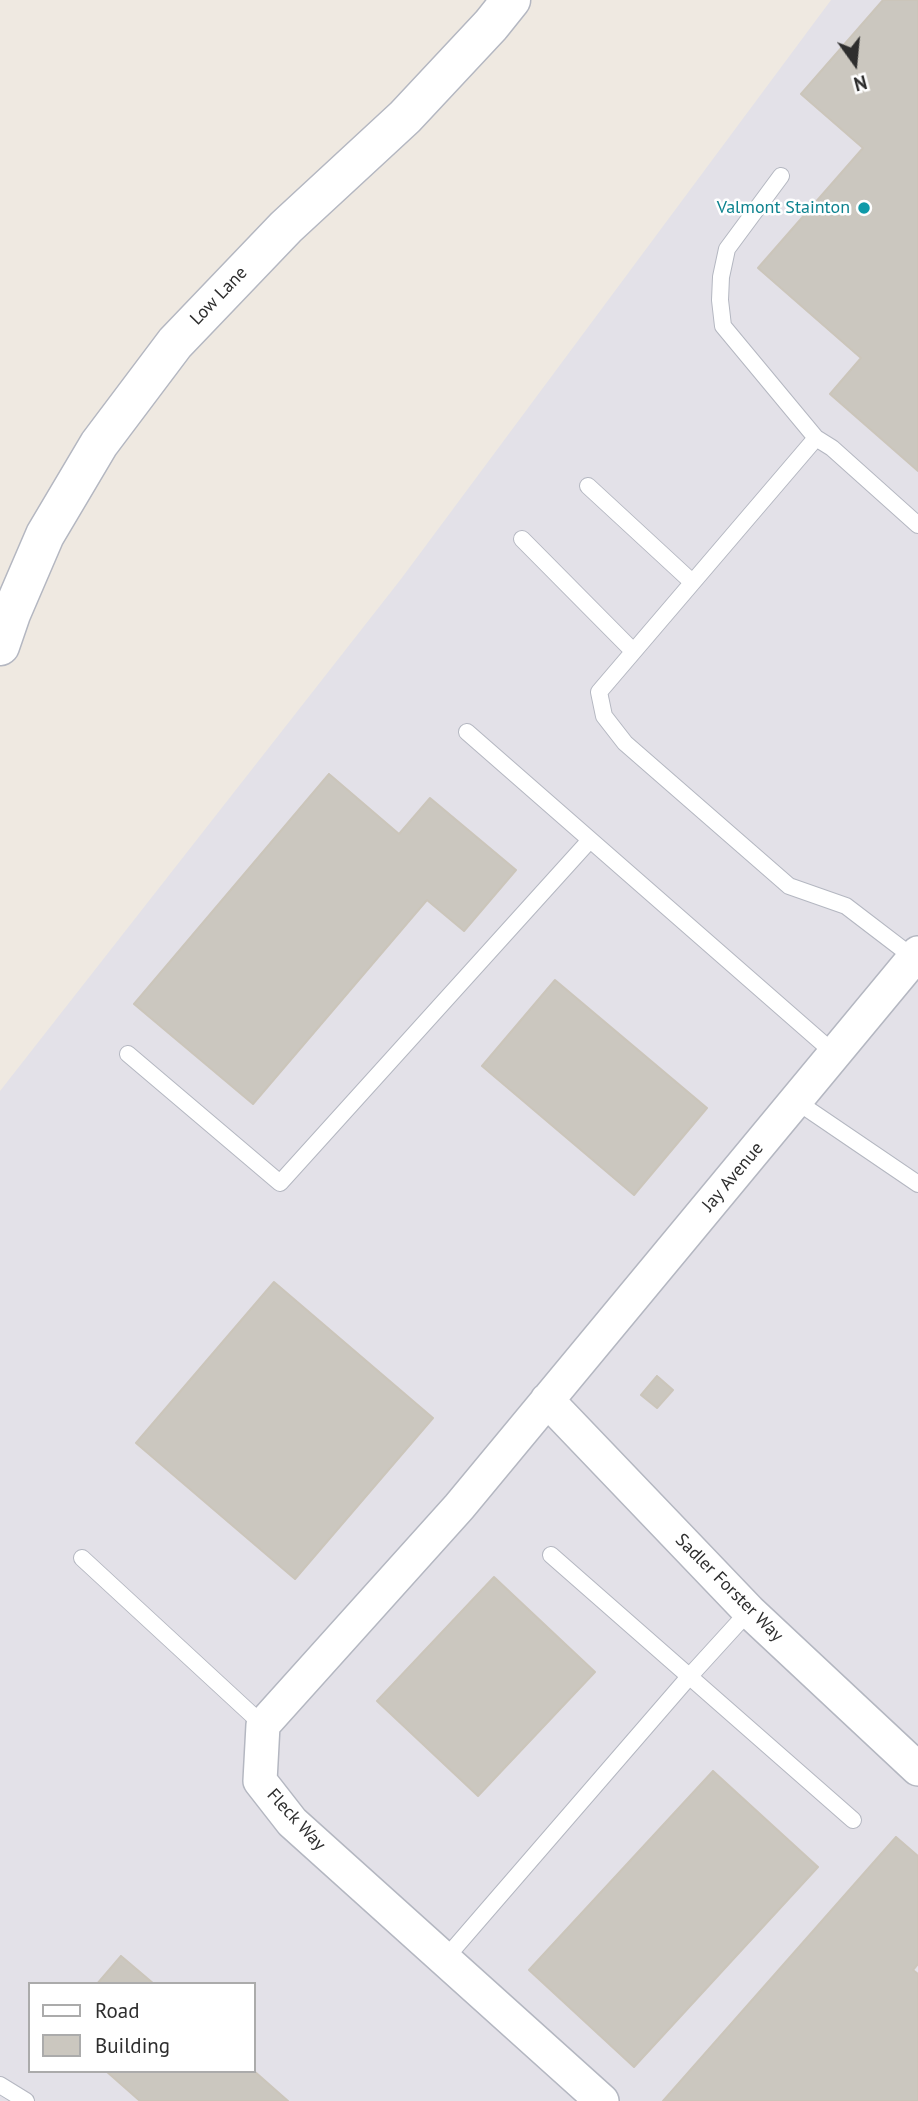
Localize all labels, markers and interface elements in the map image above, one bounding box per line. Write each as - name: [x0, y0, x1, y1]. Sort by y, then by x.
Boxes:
- north arrow: [820, 28, 890, 98]
- text: N: [851, 70, 870, 96]
- place label: Valmont Stainton: [717, 197, 850, 219]
- marker: Valmont Stainton: [856, 200, 872, 216]
- street label: Low Lane: [186, 262, 252, 330]
- street label: Jay Avenue: [698, 1138, 768, 1216]
- street label: Sadler Forster Way: [671, 1530, 787, 1646]
- street label: Fleck Way: [262, 1785, 330, 1855]
- legend: [28, 1982, 256, 2073]
- text: Road: [95, 1997, 139, 2024]
- text: Building: [95, 2032, 170, 2059]

